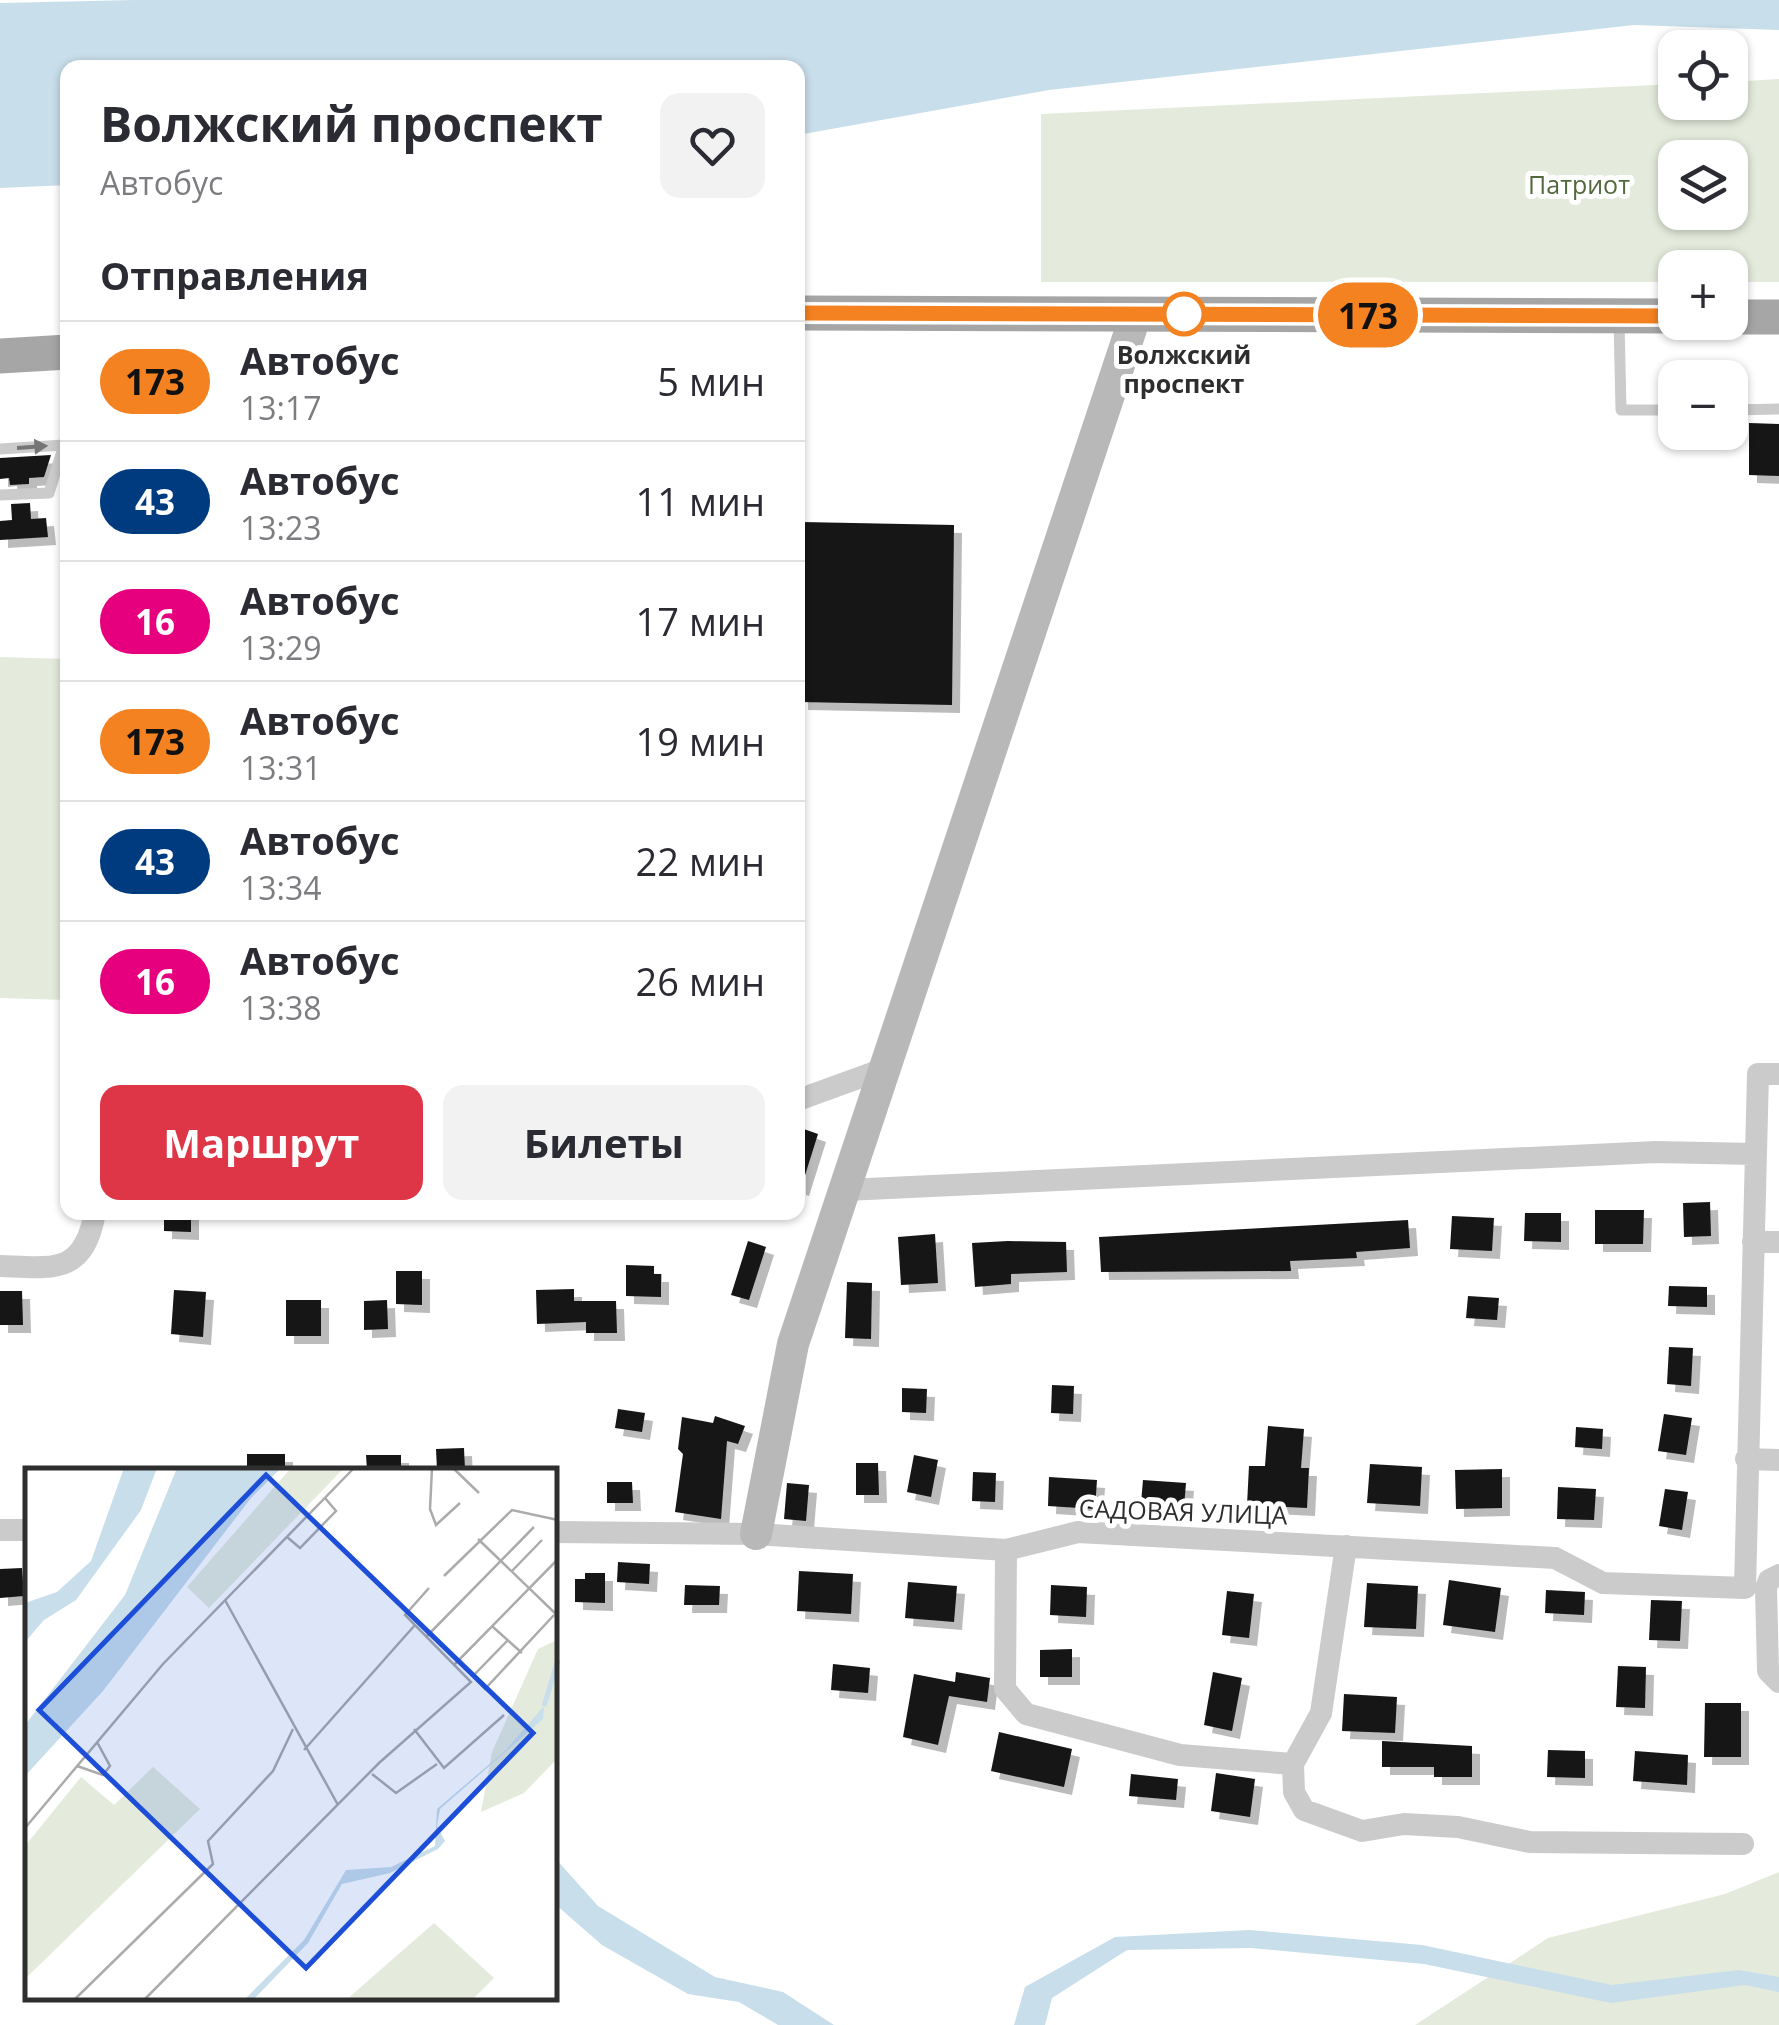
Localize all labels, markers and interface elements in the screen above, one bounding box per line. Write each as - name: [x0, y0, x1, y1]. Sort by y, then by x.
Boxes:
- map controls: [1658, 30, 1748, 450]
- button: locate: [1658, 30, 1748, 120]
- text: Волжский проспект: [100, 91, 603, 156]
- button: heart: [660, 93, 765, 198]
- button: layers: [1658, 140, 1748, 230]
- text: Автобус: [100, 161, 223, 204]
- park label: Патриот: [1528, 167, 1630, 201]
- text: Отправления: [100, 249, 369, 301]
- button: +: [1658, 250, 1748, 340]
- line badge: 173: [1310, 282, 1426, 348]
- text: 173: [1338, 292, 1398, 339]
- marker: Волжский проспект: [1163, 293, 1205, 335]
- text: Автобус: [240, 334, 399, 386]
- place label: Волжский проспект: [1117, 337, 1251, 400]
- text: 5 мин: [657, 355, 765, 407]
- text: 173: [125, 358, 185, 405]
- button: −: [1658, 360, 1748, 450]
- text: 13:17: [240, 386, 322, 429]
- one-way arrow: [16, 439, 48, 455]
- text: Автобус: [240, 454, 399, 506]
- text: 11 мин: [636, 475, 765, 527]
- text: 43: [135, 478, 175, 525]
- text: 13:23: [240, 506, 322, 549]
- text: Автобус: [240, 574, 399, 626]
- text: 17 мин: [636, 595, 765, 647]
- text: 16: [135, 598, 175, 645]
- text: 13:29: [240, 626, 322, 669]
- text: Автобус: [240, 694, 399, 746]
- text: 19 мин: [636, 715, 765, 767]
- text: 173: [125, 718, 185, 765]
- text: 13:31: [240, 746, 322, 789]
- text: Автобус: [240, 814, 399, 866]
- text: 22 мин: [636, 835, 765, 887]
- text: 43: [135, 838, 175, 885]
- text: 13:34: [240, 866, 322, 909]
- text: Автобус: [240, 934, 399, 986]
- text: 26 мин: [636, 955, 765, 1007]
- text: 16: [135, 958, 175, 1005]
- text: 13:38: [240, 986, 322, 1029]
- button: Маршрут: [100, 1085, 423, 1200]
- button: Билеты: [443, 1085, 765, 1200]
- inset map: [25, 1468, 558, 2000]
- street label: САДОВАЯ УЛИЦА: [1078, 1490, 1288, 1532]

